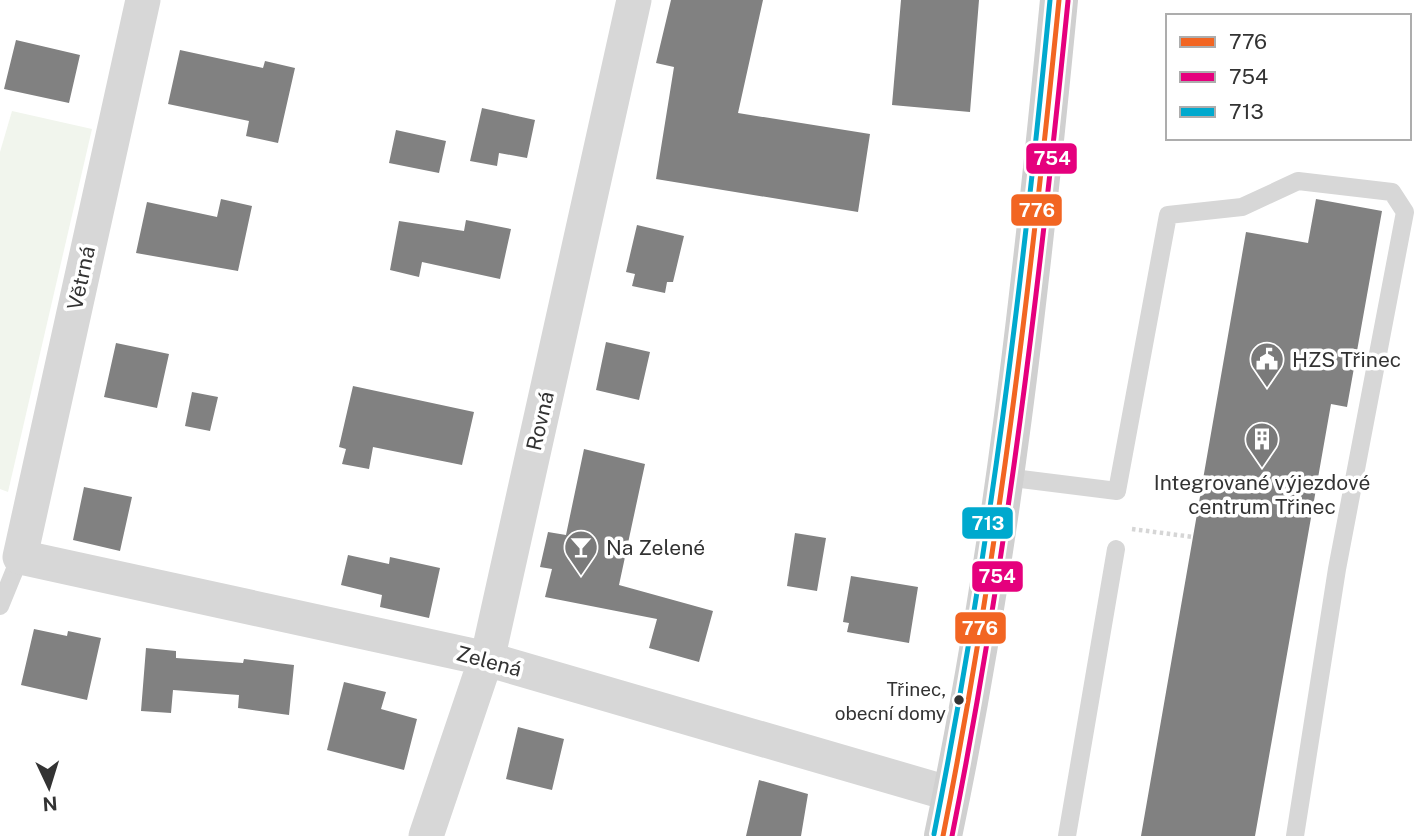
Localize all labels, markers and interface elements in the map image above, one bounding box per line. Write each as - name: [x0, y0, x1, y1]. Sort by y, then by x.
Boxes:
- legend: [1166, 14, 1411, 140]
- text: 776: [1229, 29, 1267, 54]
- text: 754: [1229, 64, 1268, 89]
- text: 713: [1229, 99, 1264, 124]
- line badge: 754: [1025, 142, 1078, 175]
- text: 754: [1033, 147, 1071, 169]
- line badge: 776: [1010, 193, 1063, 227]
- text: 776: [1019, 199, 1055, 221]
- street label: Větrná: [62, 244, 100, 312]
- public building icon: HZS Třinec: [1248, 340, 1286, 389]
- place label: HZS Třinec: [1292, 347, 1401, 372]
- street label: Rovná: [521, 389, 559, 453]
- building icon: Integrované výjezdové centrum Třinec: [1243, 420, 1281, 469]
- place label: Integrované výjezdové centrum Třinec: [1154, 470, 1370, 519]
- line badge: 713: [961, 506, 1014, 540]
- text: 713: [972, 512, 1004, 534]
- bar icon: Na Zelené: [562, 528, 600, 577]
- place label: Na Zelené: [606, 535, 705, 560]
- line badge: 754: [971, 560, 1024, 593]
- text: 754: [978, 565, 1016, 587]
- line badge: 776: [954, 611, 1007, 645]
- text: 776: [962, 617, 998, 639]
- street label: Zelená: [454, 640, 524, 682]
- place label: Třinec, obecní domy: [835, 678, 946, 724]
- marker: Třinec, obecní domy: [952, 693, 966, 707]
- north arrow: [14, 752, 84, 822]
- text: N: [42, 792, 58, 815]

